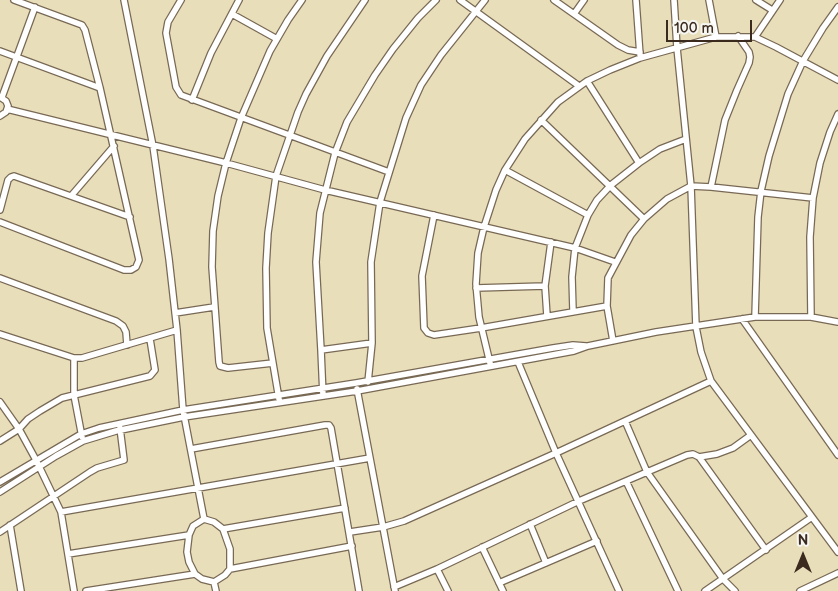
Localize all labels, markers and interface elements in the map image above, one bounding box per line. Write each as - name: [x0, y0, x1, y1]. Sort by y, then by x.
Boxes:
- scale bar: [668, 10, 754, 42]
- text: 100 m: [674, 19, 714, 38]
- north arrow: [778, 531, 828, 581]
- text: N: [798, 532, 808, 549]

